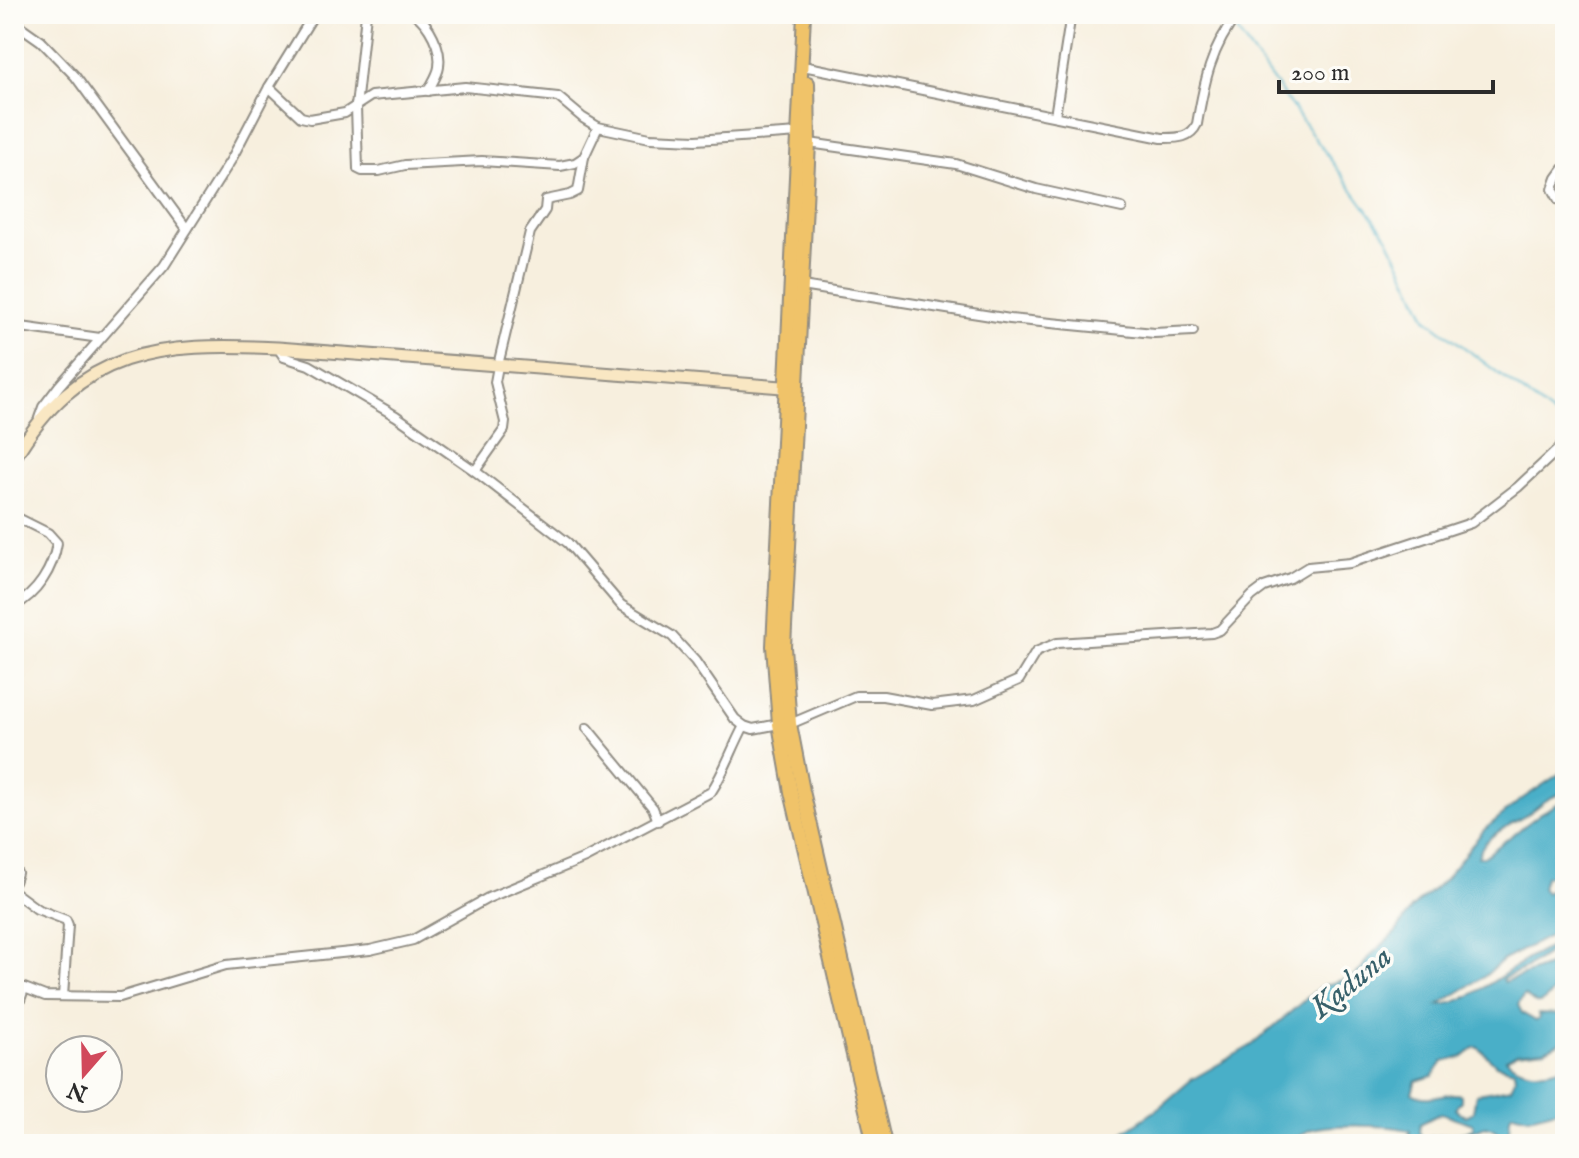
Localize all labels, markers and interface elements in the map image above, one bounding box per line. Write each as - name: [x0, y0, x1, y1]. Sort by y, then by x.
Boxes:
- scale bar: [1279, 44, 1493, 94]
- text: 200 m: [1291, 58, 1350, 89]
- water label: Kaduna: [1301, 937, 1401, 1029]
- north arrow: [44, 1034, 124, 1114]
- text: N: [64, 1075, 93, 1108]

